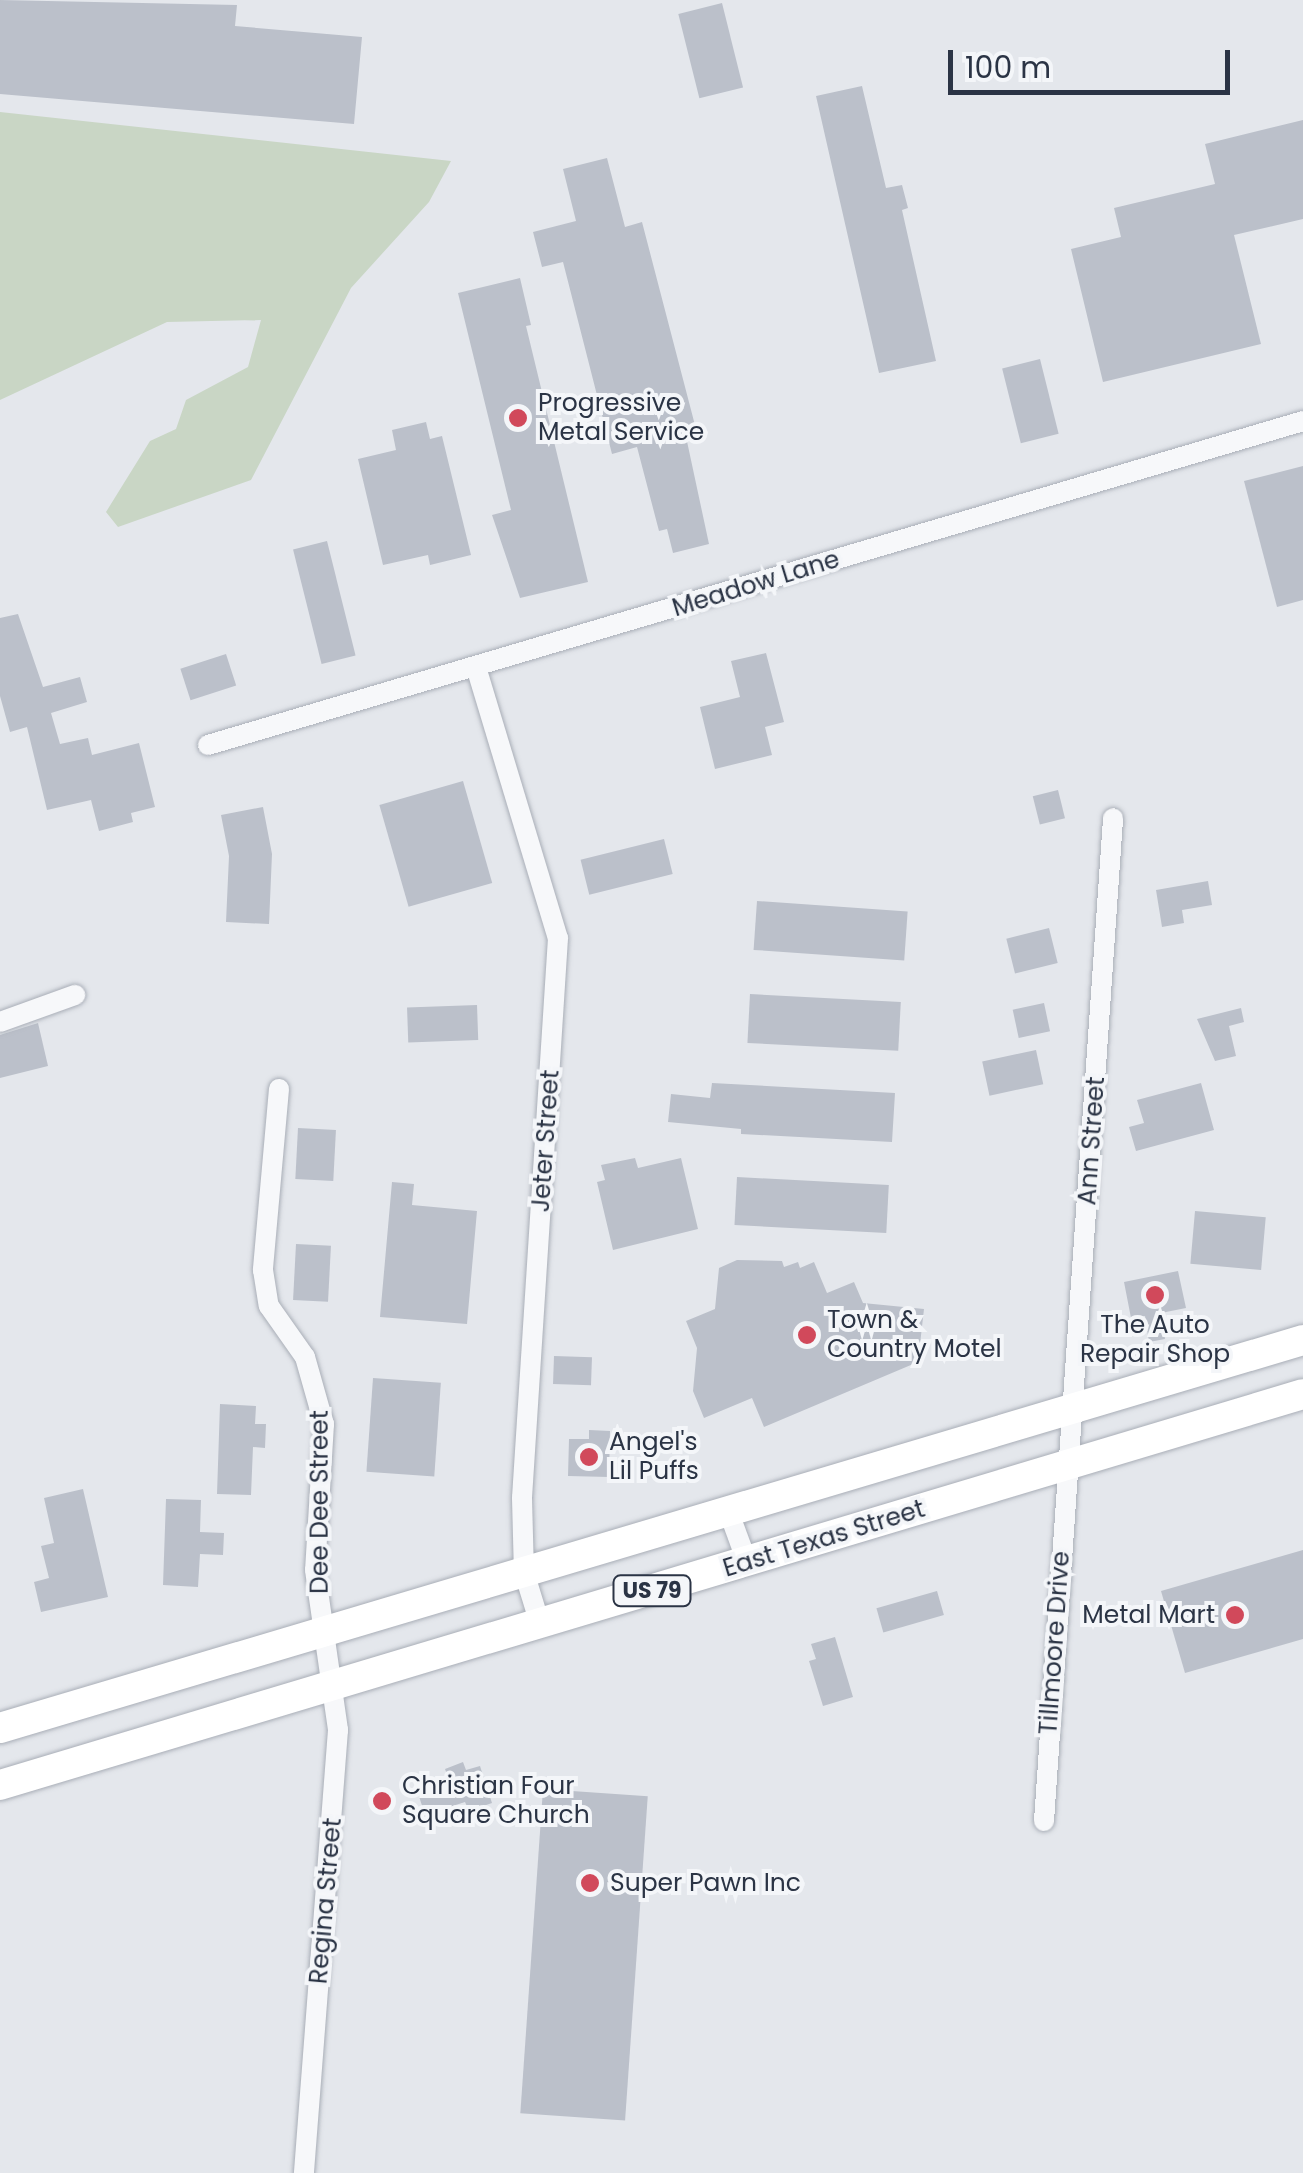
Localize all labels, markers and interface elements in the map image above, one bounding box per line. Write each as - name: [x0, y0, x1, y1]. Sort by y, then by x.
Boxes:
- scale bar: [953, 30, 1236, 92]
- text: 100 m: [965, 46, 1051, 89]
- place label: Progressive Metal Service: [538, 389, 704, 448]
- marker: Progressive Metal Service: [507, 407, 529, 429]
- street label: Meadow Lane: [669, 544, 843, 624]
- street label: Jeter Street: [526, 1069, 566, 1213]
- street label: Ann Street: [1073, 1076, 1111, 1206]
- marker: The Auto Repair Shop: [1144, 1284, 1166, 1306]
- place label: Town & Country Motel: [827, 1306, 1002, 1365]
- place label: The Auto Repair Shop: [1080, 1311, 1230, 1370]
- marker: Town & Country Motel: [796, 1324, 818, 1346]
- street label: Dee Dee Street: [305, 1410, 335, 1594]
- place label: Angel's Lil Puffs: [609, 1428, 699, 1487]
- marker: Angel's Lil Puffs: [578, 1446, 600, 1468]
- street label: East Texas Street: [720, 1494, 928, 1584]
- street label: Tillmoore Drive: [1034, 1550, 1076, 1736]
- road number: US 79: [612, 1574, 692, 1608]
- place label: Metal Mart: [1082, 1600, 1215, 1630]
- marker: Metal Mart: [1224, 1604, 1246, 1626]
- place label: Christian Four Square Church: [402, 1772, 590, 1831]
- marker: Christian Four Square Church: [371, 1790, 393, 1812]
- street label: Regina Street: [304, 1817, 348, 1985]
- place label: Super Pawn Inc: [610, 1868, 801, 1898]
- marker: Super Pawn Inc: [579, 1872, 601, 1894]

